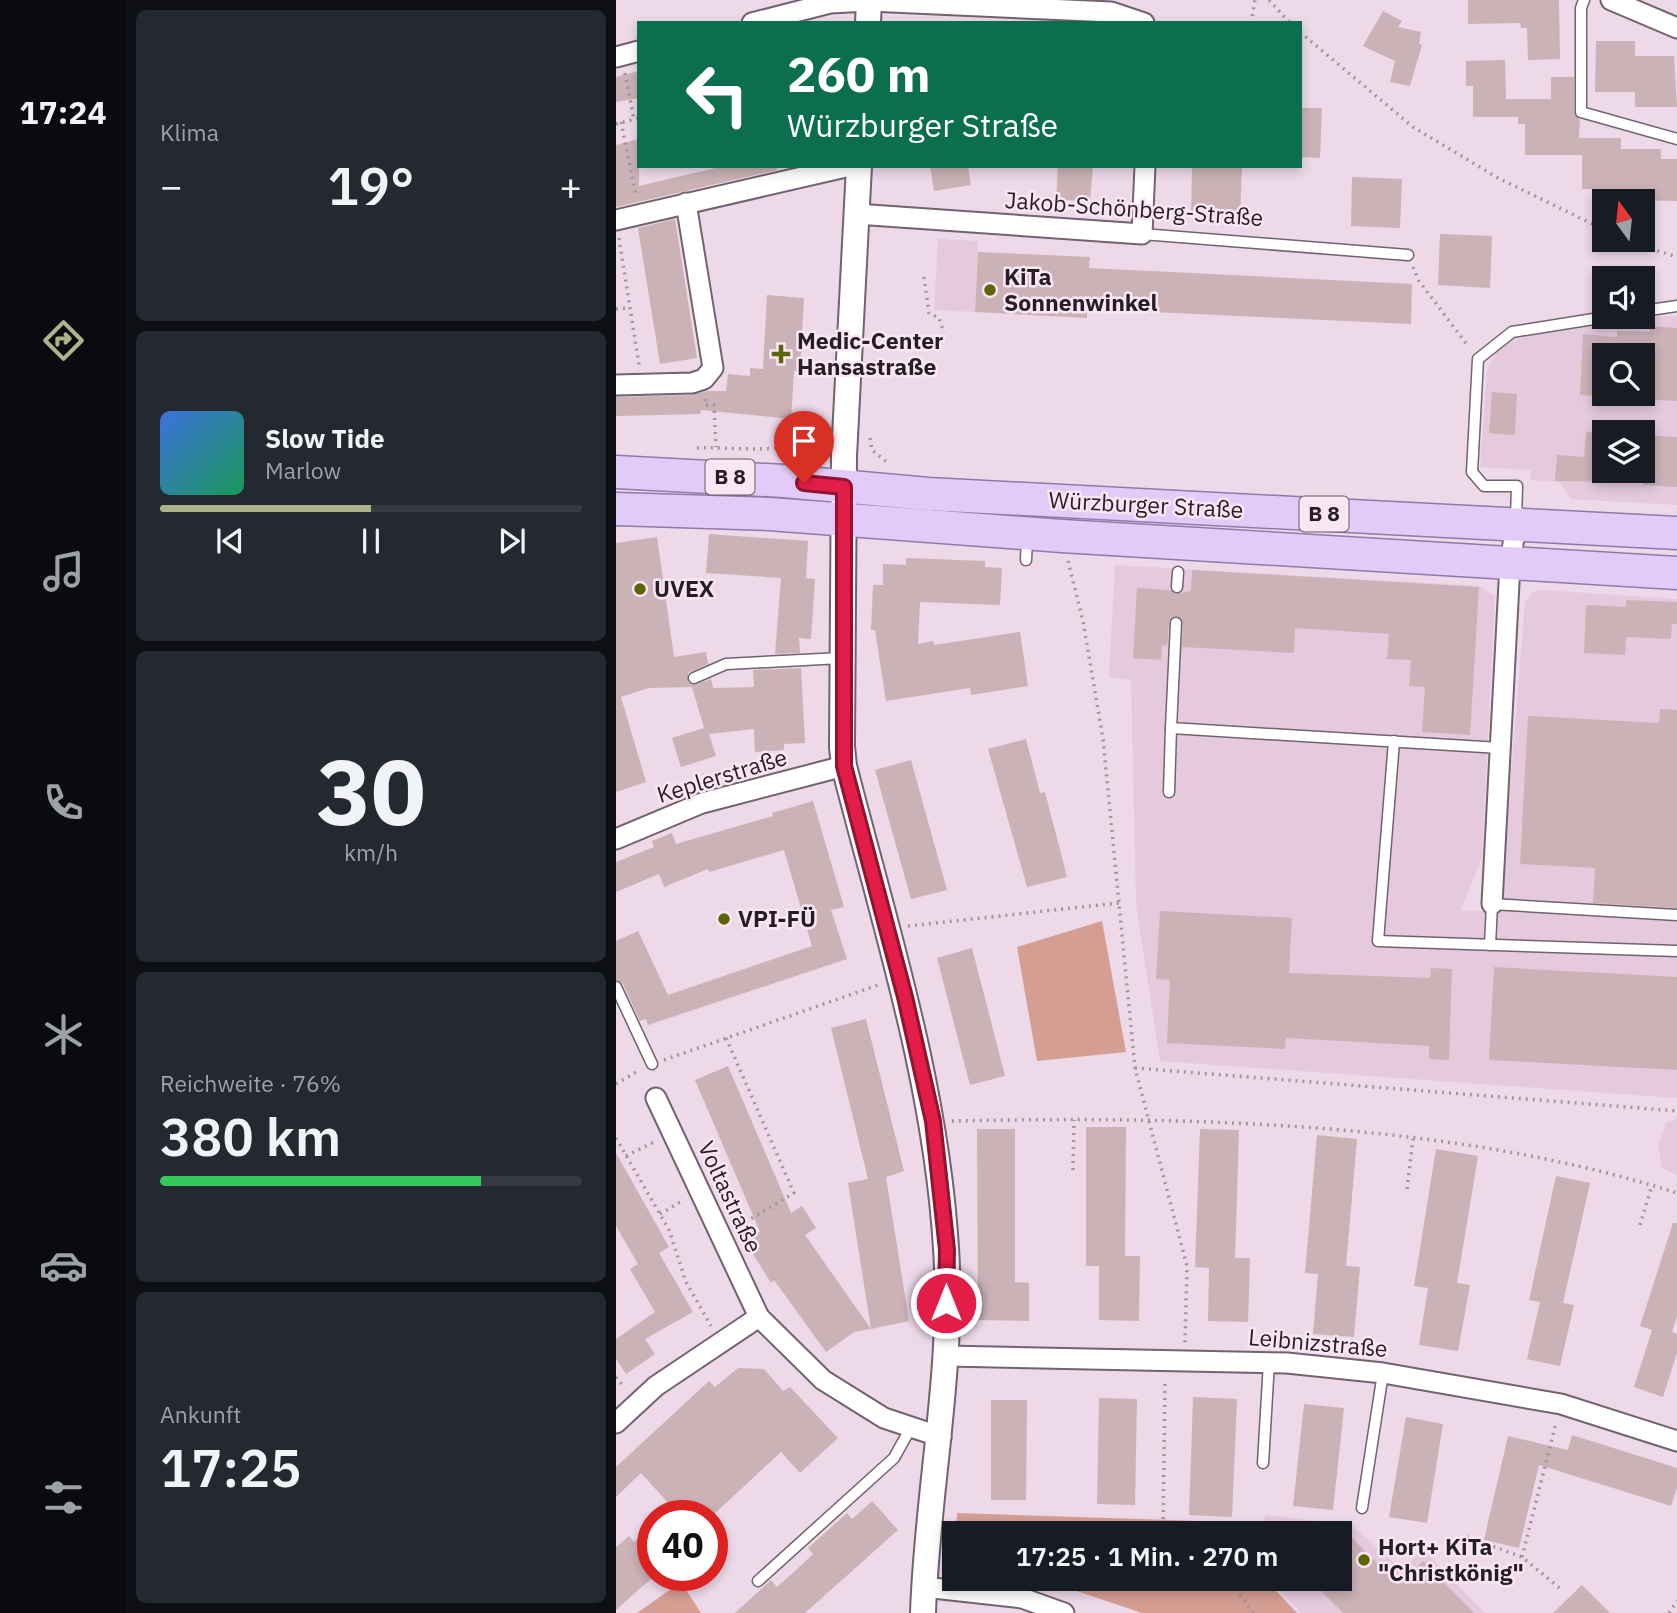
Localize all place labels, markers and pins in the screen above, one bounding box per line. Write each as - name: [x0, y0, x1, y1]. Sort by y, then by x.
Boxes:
- place label: KiTa Sonnenwinkel: [1004, 261, 1157, 317]
- marker: KiTa Sonnenwinkel: [982, 282, 998, 298]
- place label: Medic-Center Hansastraße: [797, 325, 943, 381]
- marker: Medic-Center Hansastraße: [771, 344, 791, 364]
- pin: [774, 411, 834, 483]
- place label: UVEX: [654, 573, 715, 603]
- marker: UVEX: [632, 581, 648, 597]
- place label: VPI-FÜ: [738, 903, 816, 933]
- marker: VPI-FÜ: [716, 911, 732, 927]
- place label: Hort+ KiTa "Christkönig": [1378, 1531, 1524, 1587]
- marker: Hort+ KiTa "Christkönig": [1356, 1552, 1372, 1568]

